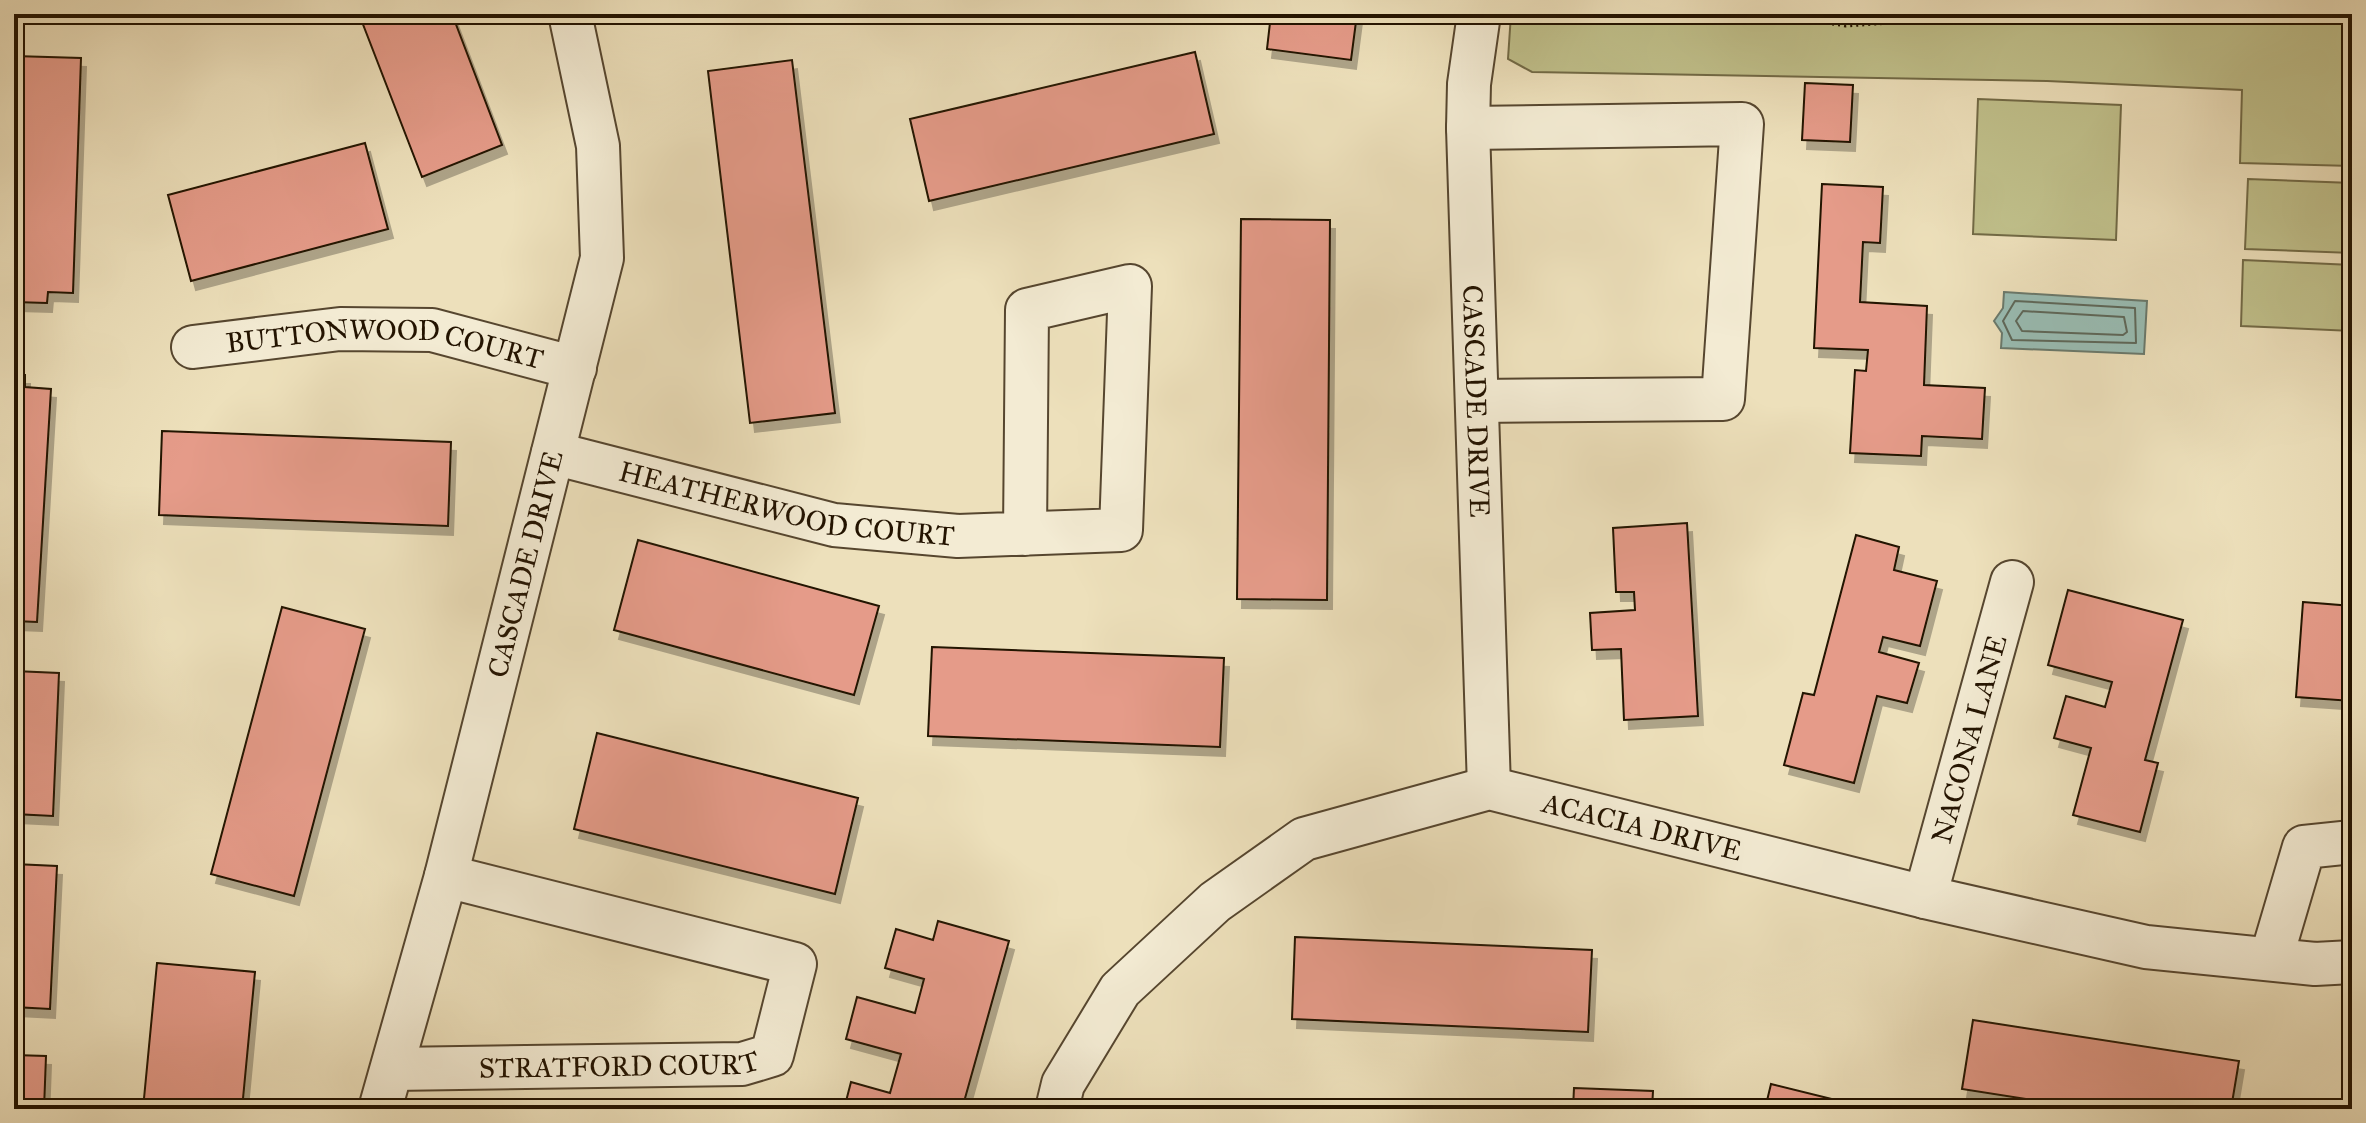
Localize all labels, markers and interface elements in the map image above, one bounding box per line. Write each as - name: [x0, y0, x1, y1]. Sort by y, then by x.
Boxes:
- street label: CASCADE DRIVE: [1455, 284, 1497, 518]
- street label: BUTTONWOOD COURT: [224, 311, 547, 377]
- street label: CASCADE DRIVE: [480, 447, 571, 681]
- street label: HEATHERWOOD COURT: [615, 454, 956, 554]
- street label: NACONA LANE: [1924, 631, 2015, 847]
- street label: ACACIA DRIVE: [1538, 785, 1746, 869]
- street label: STRATFORD COURT: [479, 1043, 764, 1086]

